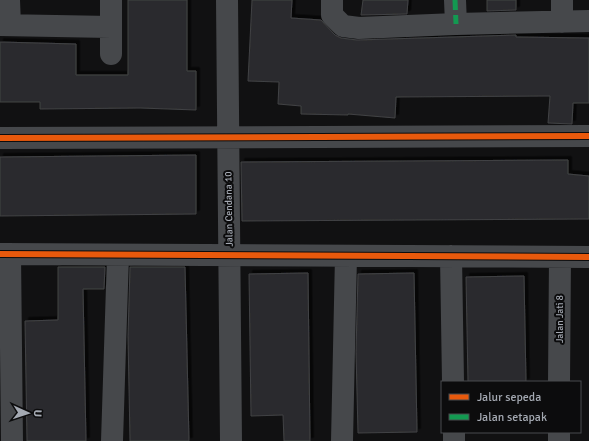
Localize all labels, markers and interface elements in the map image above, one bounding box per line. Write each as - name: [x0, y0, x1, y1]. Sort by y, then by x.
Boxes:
- street label: Jalan Cendana 10: [222, 171, 236, 247]
- street label: Jalan Jati 8: [554, 295, 566, 343]
- legend: [441, 381, 581, 433]
- text: Jalur sepeda: [477, 390, 541, 405]
- north arrow: [8, 393, 48, 433]
- text: U: [31, 409, 44, 418]
- text: Jalan setapak: [477, 410, 547, 425]

